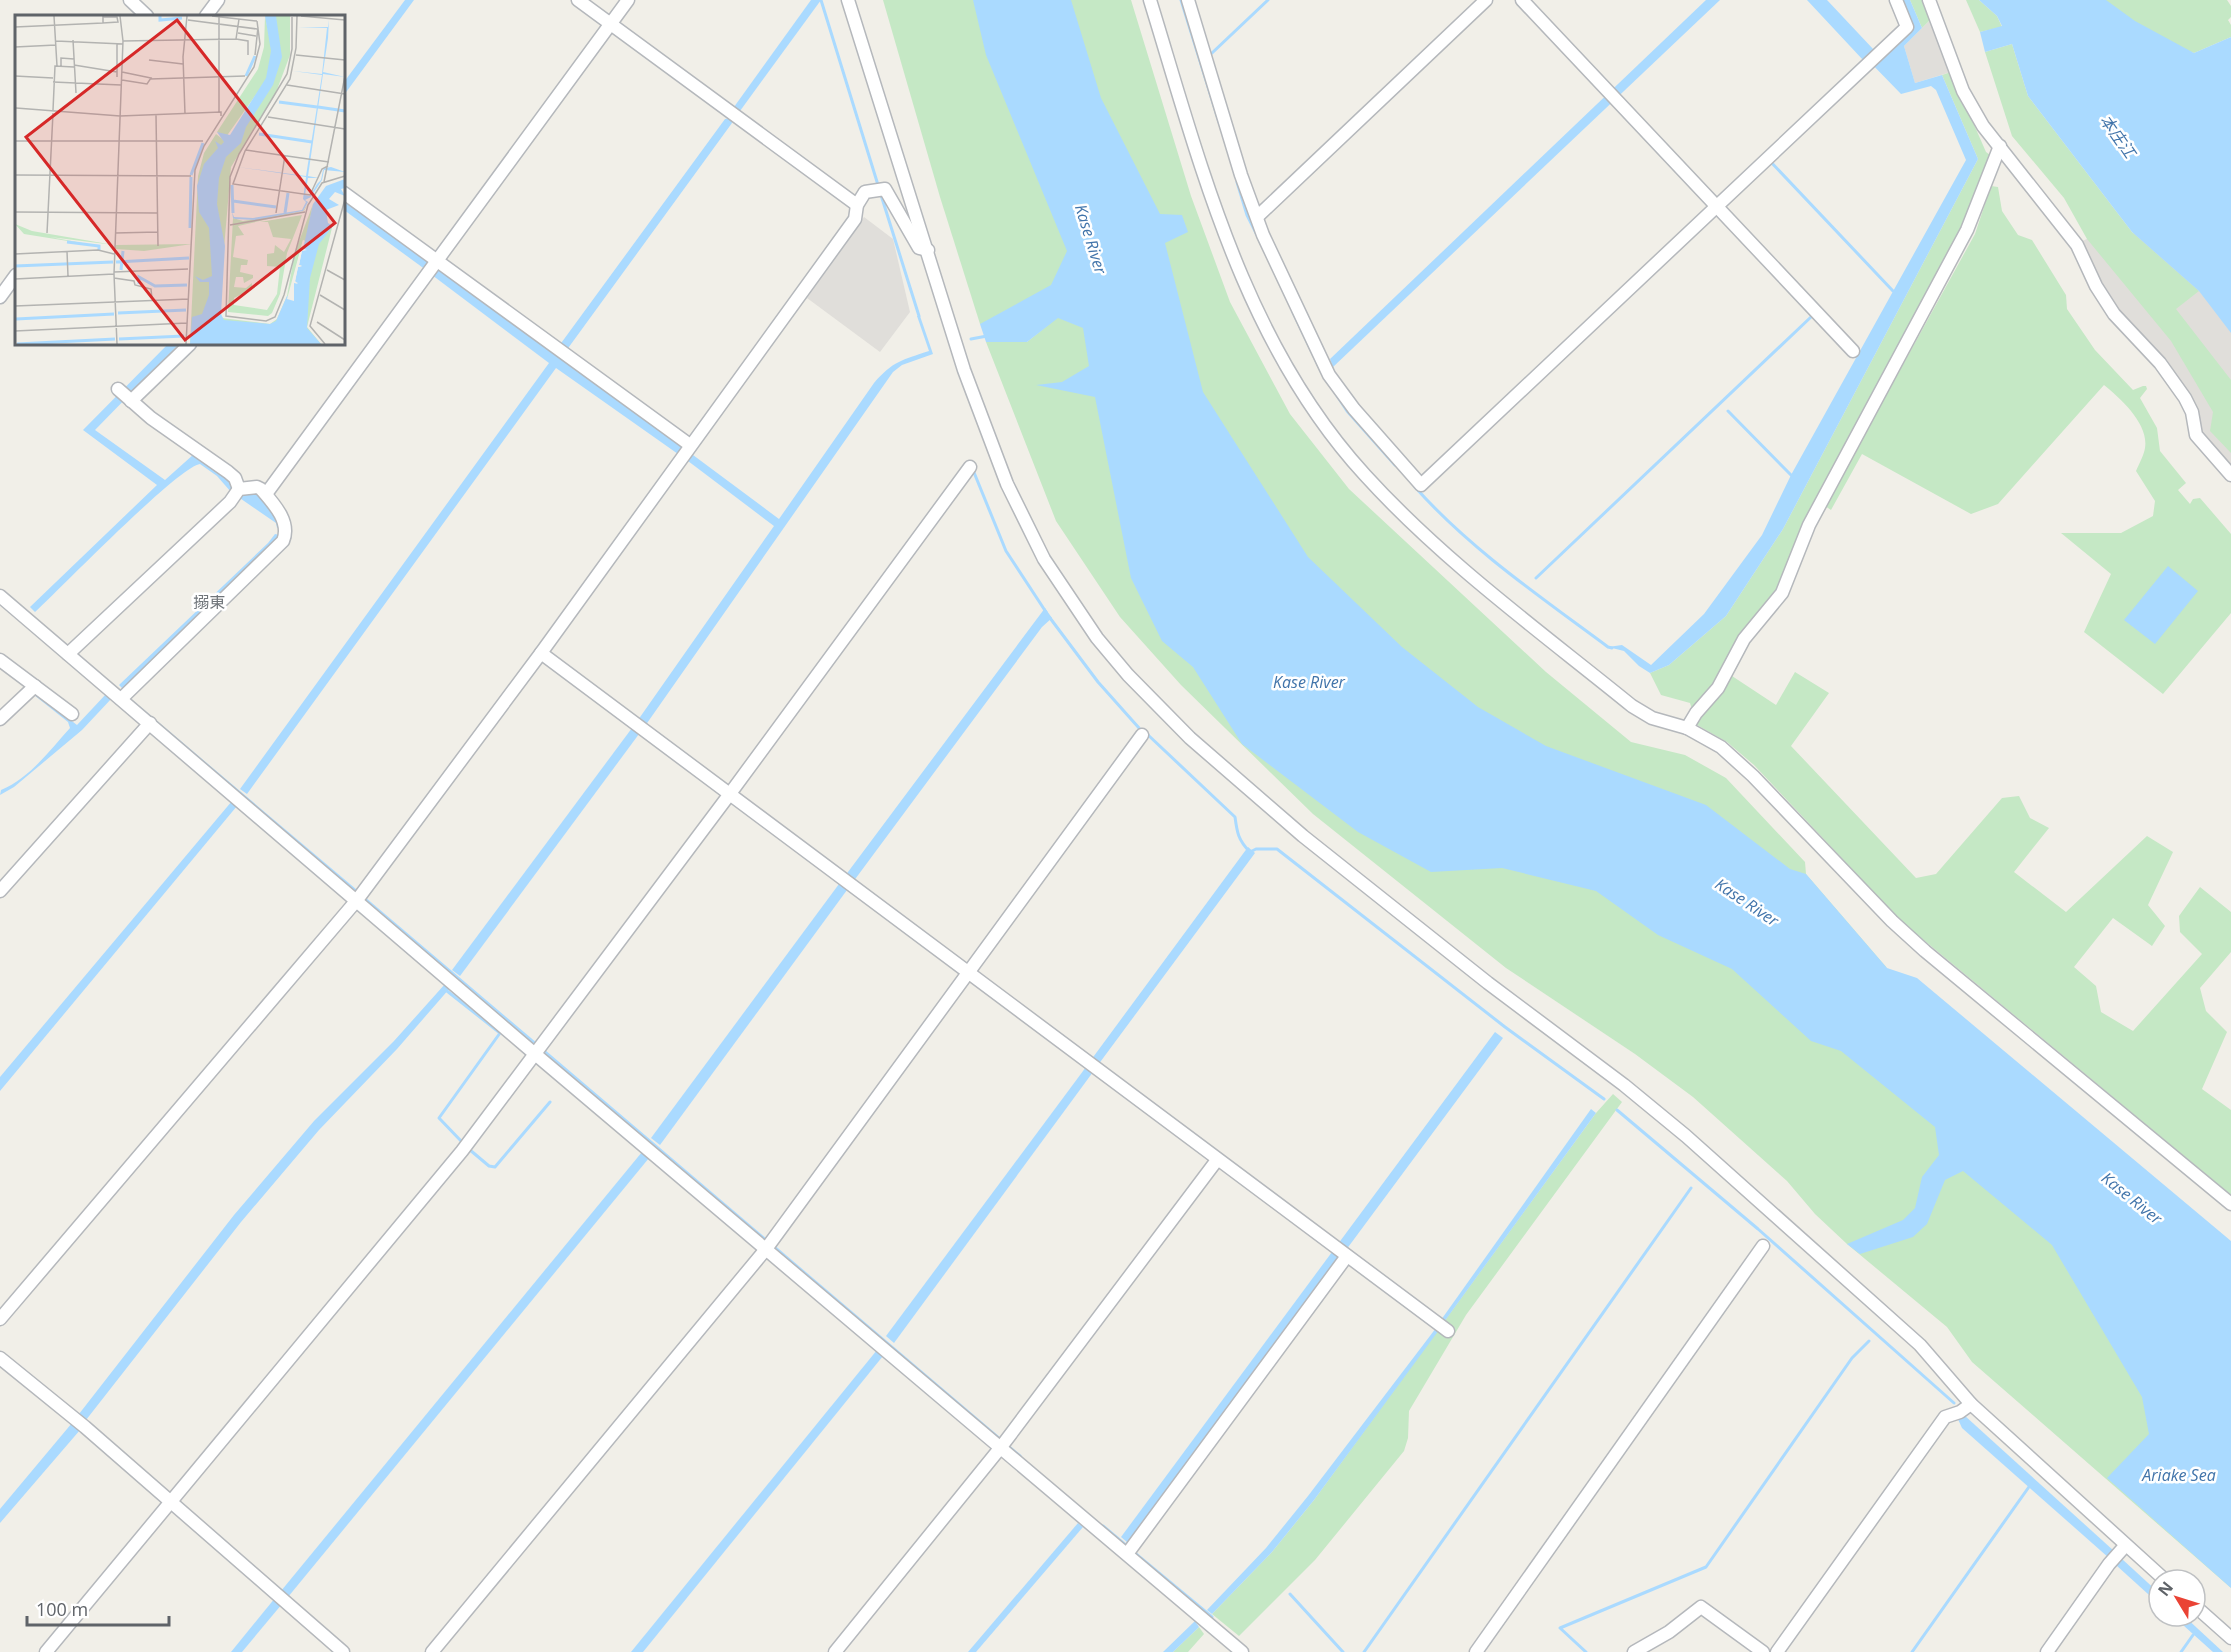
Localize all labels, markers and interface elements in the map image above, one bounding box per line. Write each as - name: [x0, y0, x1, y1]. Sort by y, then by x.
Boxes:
- inset map: [15, 15, 345, 345]
- water label: 本庄江: [2095, 110, 2142, 164]
- water label: Kase River: [1070, 201, 1112, 277]
- district label: 搦東: [193, 591, 225, 613]
- water label: Kase River: [1273, 671, 1346, 693]
- water label: Kase River: [1711, 873, 1784, 932]
- water label: Kase River: [2097, 1167, 2167, 1230]
- water label: Ariake Sea: [2141, 1464, 2216, 1486]
- north arrow: [2147, 1568, 2207, 1628]
- text: N: [2153, 1577, 2178, 1601]
- scale bar: [27, 1589, 170, 1627]
- text: 100 m: [36, 1597, 88, 1621]

